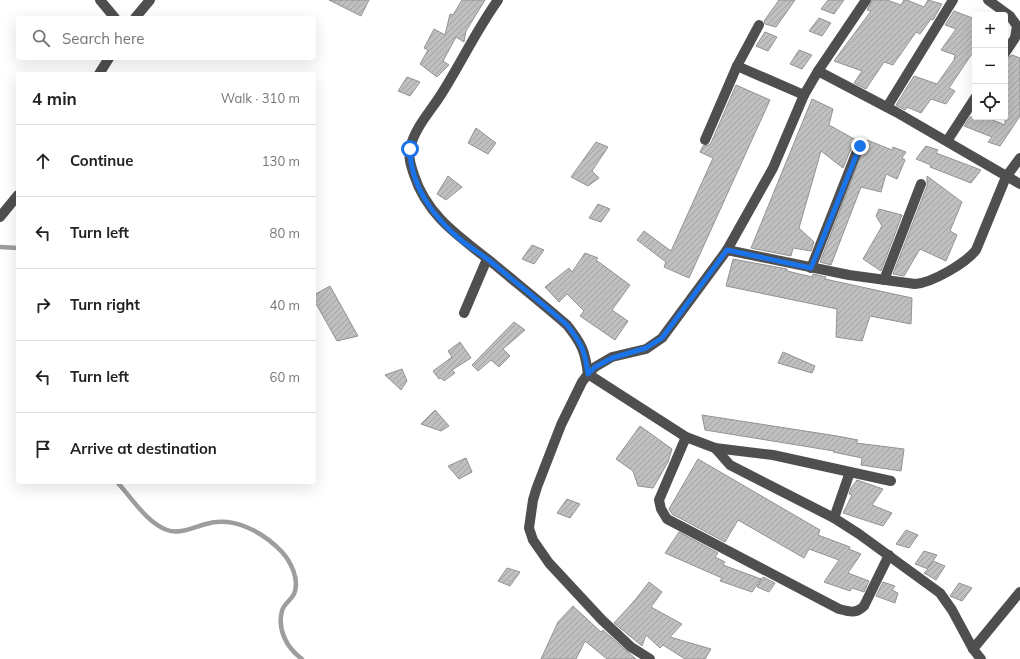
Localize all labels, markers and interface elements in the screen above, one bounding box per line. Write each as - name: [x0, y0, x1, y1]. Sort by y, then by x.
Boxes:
- map controls: [972, 12, 1008, 120]
- button: +: [972, 12, 1008, 48]
- search box: [16, 16, 316, 60]
- icon: search: [30, 27, 52, 49]
- text: Search here: [62, 29, 144, 48]
- button: −: [972, 48, 1008, 84]
- button: locate: [972, 84, 1008, 120]
- text: 4 min: [32, 88, 77, 109]
- text: Walk · 310 m: [221, 90, 300, 106]
- route end: [851, 137, 869, 155]
- route start: [401, 140, 419, 158]
- icon: ahead: [32, 150, 54, 172]
- text: Continue: [70, 151, 133, 170]
- text: 130 m: [262, 153, 300, 169]
- icon: left: [32, 222, 54, 244]
- text: Turn left: [70, 223, 129, 242]
- text: 80 m: [270, 225, 300, 241]
- icon: right: [32, 294, 54, 316]
- text: Turn right: [70, 295, 140, 314]
- text: 40 m: [270, 297, 300, 313]
- icon: left: [32, 366, 54, 388]
- text: Turn left: [70, 367, 129, 386]
- text: 60 m: [270, 369, 300, 385]
- icon: arrive: [32, 438, 54, 460]
- text: Arrive at destination: [70, 439, 217, 458]

